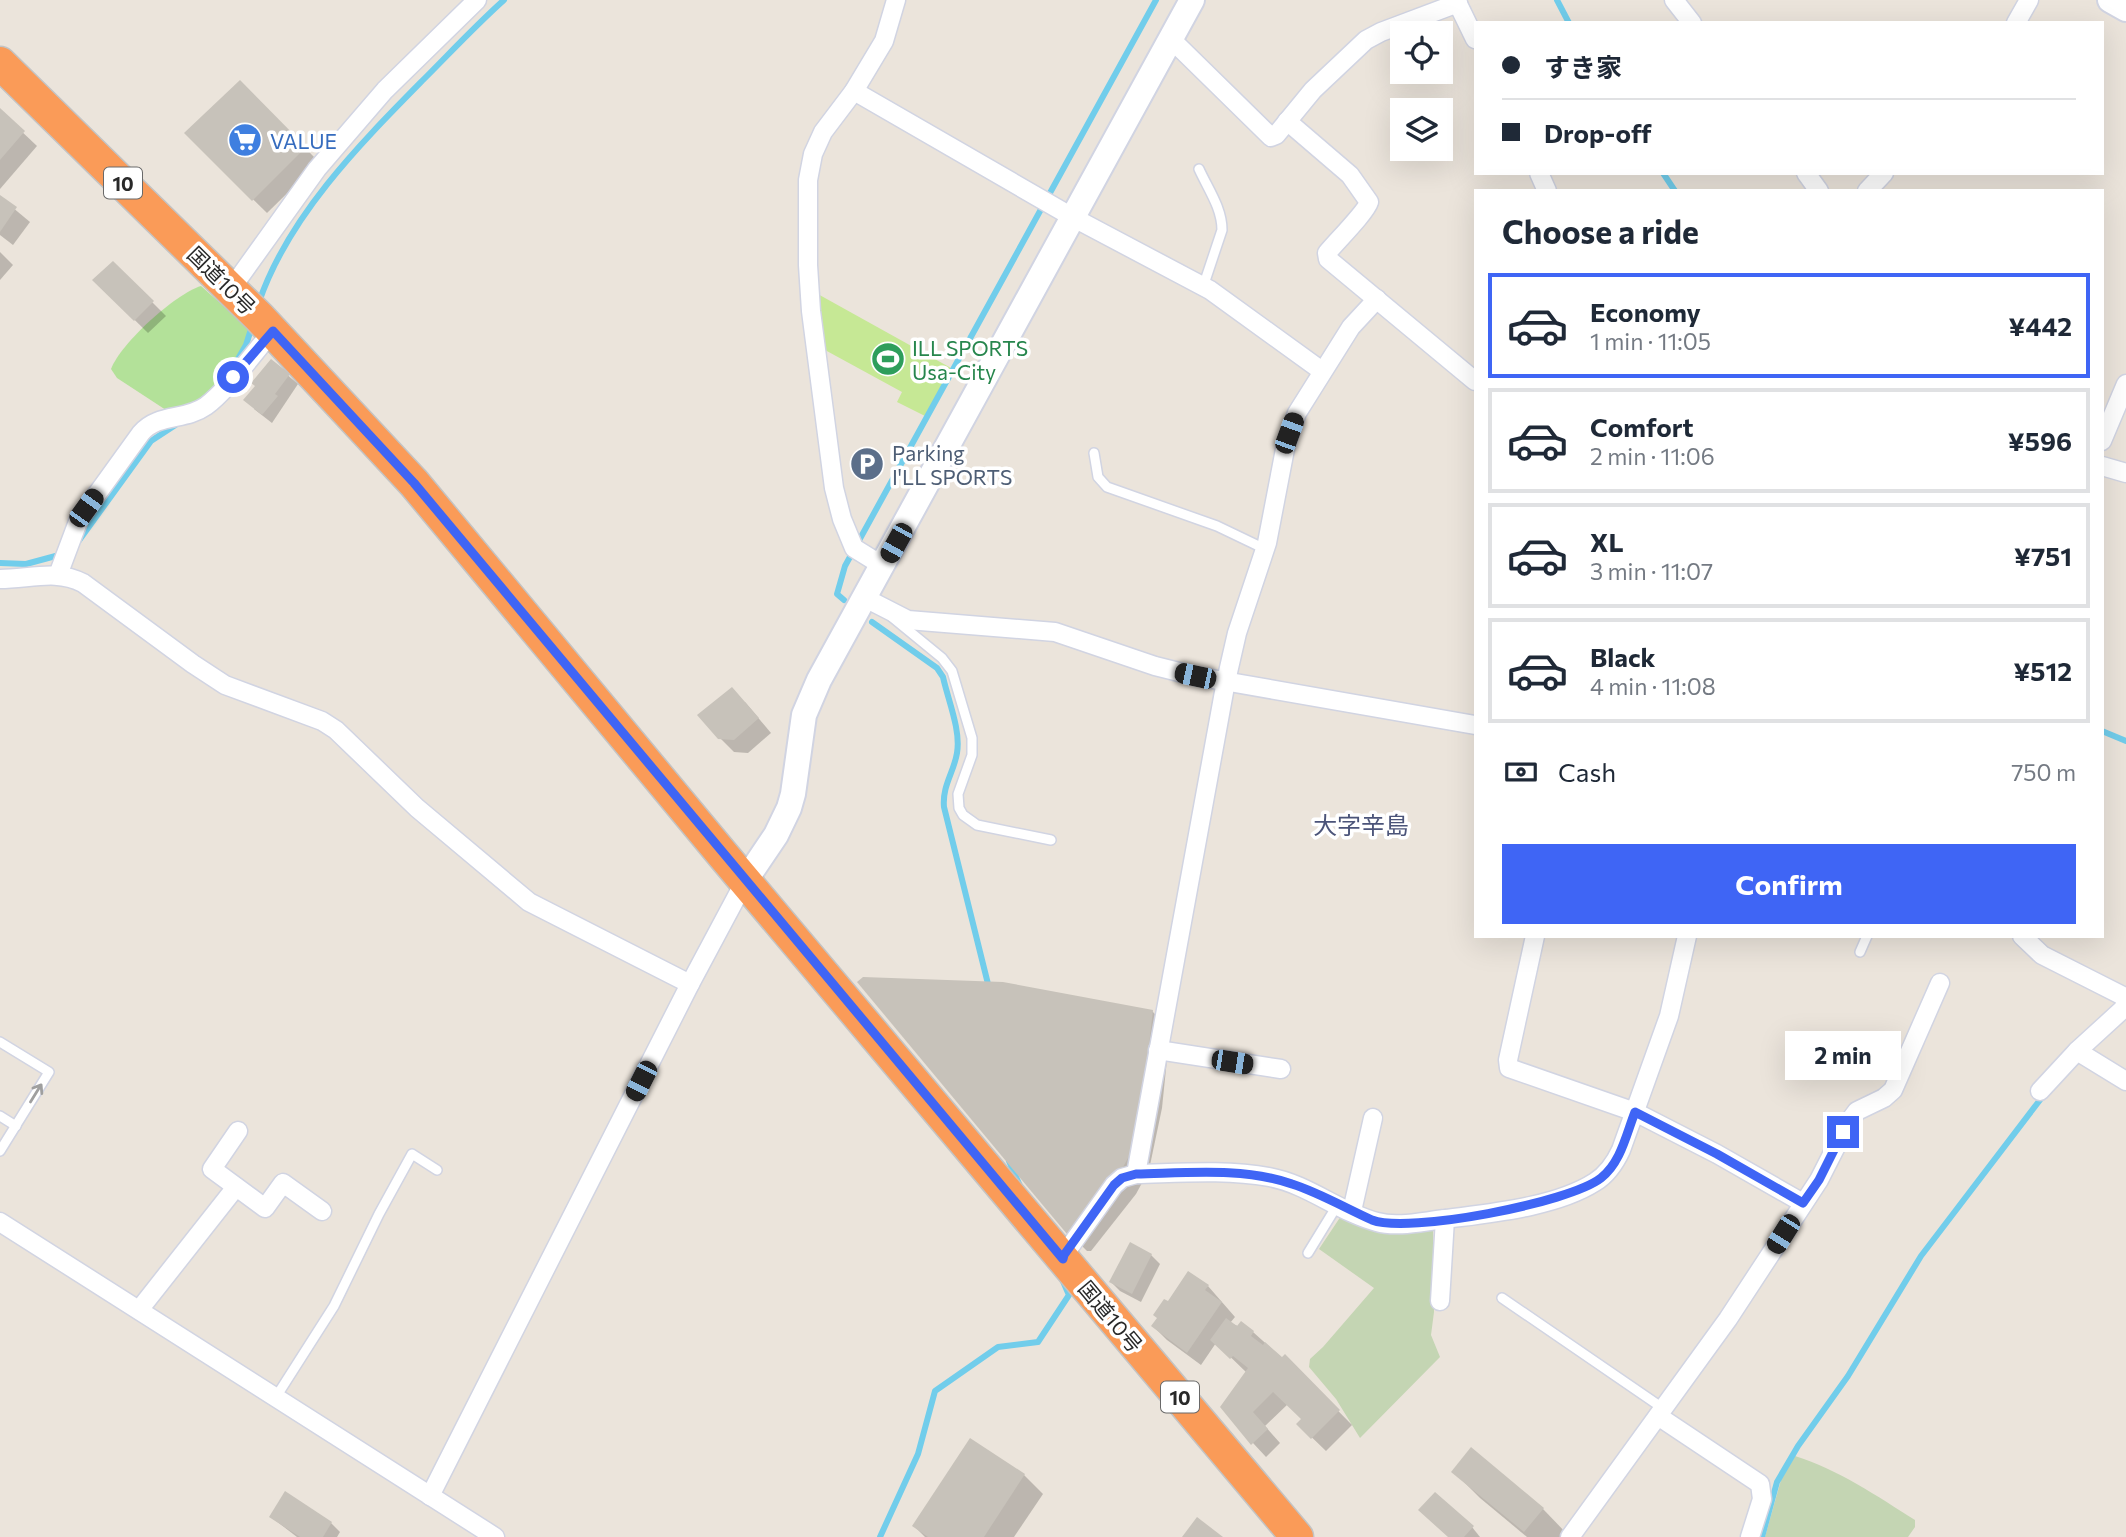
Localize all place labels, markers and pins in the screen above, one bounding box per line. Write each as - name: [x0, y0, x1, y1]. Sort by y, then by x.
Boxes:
- supermarket icon: VALUE: [226, 121, 264, 159]
- place label: VALUE: [270, 128, 337, 153]
- place label: ILL SPORTS Usa-City: [912, 335, 1028, 384]
- sports icon: ILL SPORTS Usa-City: [869, 340, 907, 378]
- place label: Parking I'LL SPORTS: [892, 440, 1012, 489]
- parking icon: Parking I'LL SPORTS: [848, 445, 886, 483]

